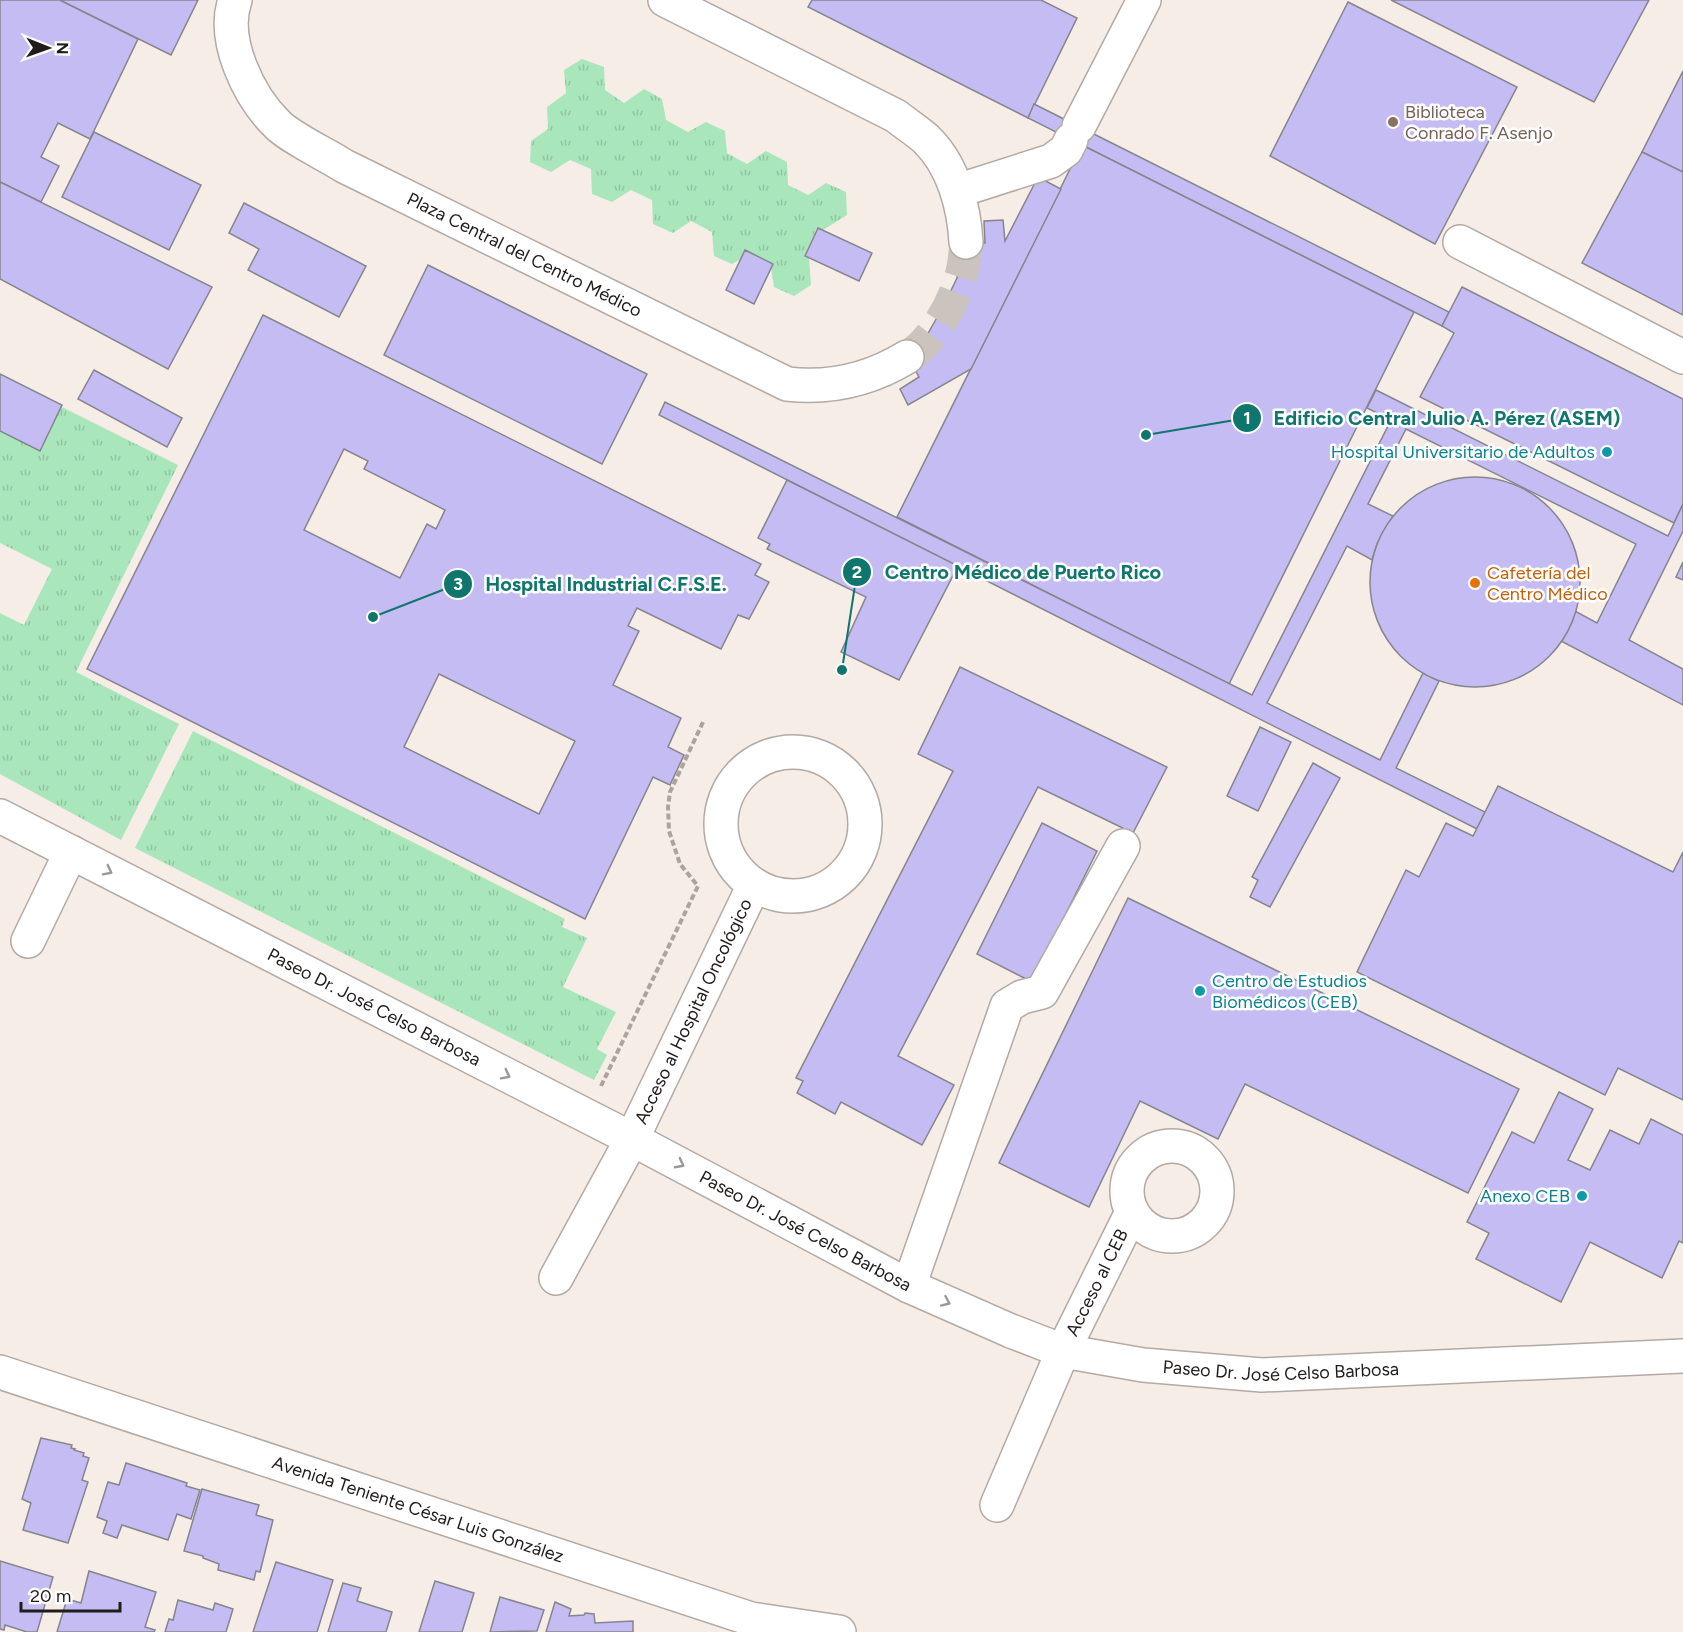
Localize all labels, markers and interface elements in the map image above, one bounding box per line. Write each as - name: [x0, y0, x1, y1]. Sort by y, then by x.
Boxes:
- north arrow: [18, 18, 78, 78]
- text: N: [53, 42, 72, 55]
- place label: Biblioteca Conrado F. Asenjo: [1405, 101, 1553, 144]
- marker: Biblioteca Conrado F. Asenjo: [1386, 115, 1400, 129]
- street label: Plaza Central del Centro Médico: [403, 188, 645, 322]
- callout: Edificio Central Julio A. Pérez (ASEM): [1232, 399, 1633, 437]
- text: Edificio Central Julio A. Pérez (ASEM): [1274, 406, 1620, 430]
- text: 1: [1243, 407, 1251, 429]
- place label: Hospital Universitario de Adultos: [1331, 441, 1595, 463]
- marker: Hospital Universitario de Adultos: [1600, 445, 1614, 459]
- callout: Centro Médico de Puerto Rico: [842, 553, 1173, 591]
- text: Centro Médico de Puerto Rico: [885, 560, 1162, 584]
- text: 2: [852, 561, 862, 583]
- place label: Cafetería del Centro Médico: [1487, 562, 1608, 605]
- callout: Hospital Industrial C.F.S.E.: [443, 565, 738, 603]
- text: Hospital Industrial C.F.S.E.: [485, 572, 727, 596]
- text: 3: [453, 573, 463, 595]
- marker: Cafetería del Centro Médico: [1468, 576, 1482, 590]
- one-way arrow: [102, 864, 113, 876]
- street label: Acceso al Hospital Oncológico: [630, 895, 757, 1128]
- street label: Paseo Dr. José Celso Barbosa: [264, 943, 484, 1071]
- place label: Centro de Estudios Biomédicos (CEB): [1212, 970, 1367, 1013]
- marker: Centro de Estudios Biomédicos (CEB): [1193, 984, 1207, 998]
- one-way arrow: [500, 1067, 511, 1079]
- one-way arrow: [673, 1157, 684, 1168]
- street label: Paseo Dr. José Celso Barbosa: [696, 1166, 915, 1296]
- place label: Anexo CEB: [1480, 1185, 1570, 1207]
- marker: Anexo CEB: [1575, 1189, 1589, 1203]
- street label: Acceso al CEB: [1061, 1225, 1133, 1340]
- one-way arrow: [939, 1295, 950, 1307]
- street label: Paseo Dr. José Celso Barbosa: [1162, 1356, 1399, 1386]
- street label: Avenida Teniente César Luis González: [269, 1451, 567, 1568]
- scale bar: [21, 1575, 120, 1613]
- text: 20 m: [30, 1585, 71, 1607]

